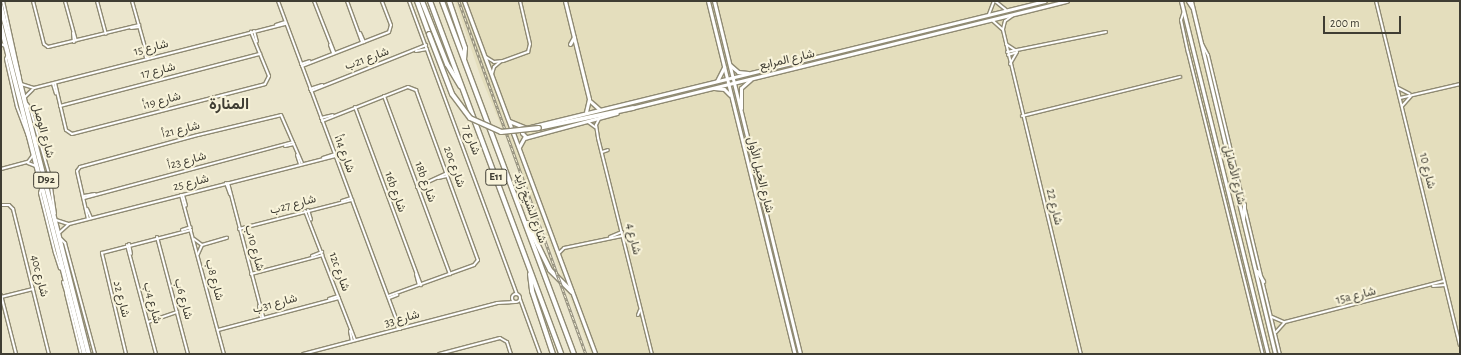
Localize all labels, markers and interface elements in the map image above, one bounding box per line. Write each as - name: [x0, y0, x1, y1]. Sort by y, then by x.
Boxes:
- scale bar: [1325, 8, 1403, 34]
- text: 200 m: [1330, 17, 1360, 29]
- street label: شارع 15: [132, 37, 170, 59]
- street label: شارع 21ب: [343, 44, 391, 74]
- street label: شارع المرابع: [758, 47, 816, 73]
- street label: شارع 17: [139, 60, 177, 82]
- street label: شارع 19أ: [141, 89, 183, 113]
- district label: المنارة: [209, 94, 249, 114]
- street label: شارع الوصل: [29, 102, 57, 160]
- street label: شارع 21أ: [161, 118, 201, 142]
- street label: شارع 7: [459, 123, 483, 157]
- street label: شارع 14أ: [331, 133, 357, 175]
- street label: شارع الخيل الأول: [744, 135, 776, 215]
- street label: شارع الأصايل: [1220, 144, 1248, 206]
- street label: 20c شارع: [440, 145, 468, 189]
- street label: شارع 23أ: [166, 149, 208, 173]
- street label: شارع 10: [1416, 152, 1438, 190]
- street label: 18b شارع: [411, 160, 439, 204]
- road number: E11: [485, 168, 507, 186]
- street label: 16b شارع: [381, 170, 409, 214]
- road number: D92: [33, 171, 59, 189]
- street label: شارع الشيخ زايد: [511, 171, 549, 245]
- street label: شارع 25: [172, 172, 210, 194]
- street label: شارع 22: [1043, 187, 1065, 227]
- street label: شارع 27ب: [268, 192, 318, 218]
- street label: شارع 4: [622, 222, 644, 256]
- street label: شارع 10ب: [241, 223, 267, 273]
- street label: 12c شارع: [325, 251, 353, 293]
- street label: 40c شارع: [27, 253, 51, 299]
- street label: شارع 8ب: [202, 258, 226, 302]
- street label: شارع 6ب: [171, 277, 195, 321]
- street label: شارع 2د: [109, 279, 133, 319]
- street label: شارع 4ب: [140, 281, 164, 325]
- street label: 15a شارع: [1334, 284, 1378, 308]
- street label: شارع 31ب: [251, 291, 299, 317]
- street label: شارع 33: [383, 307, 421, 331]

